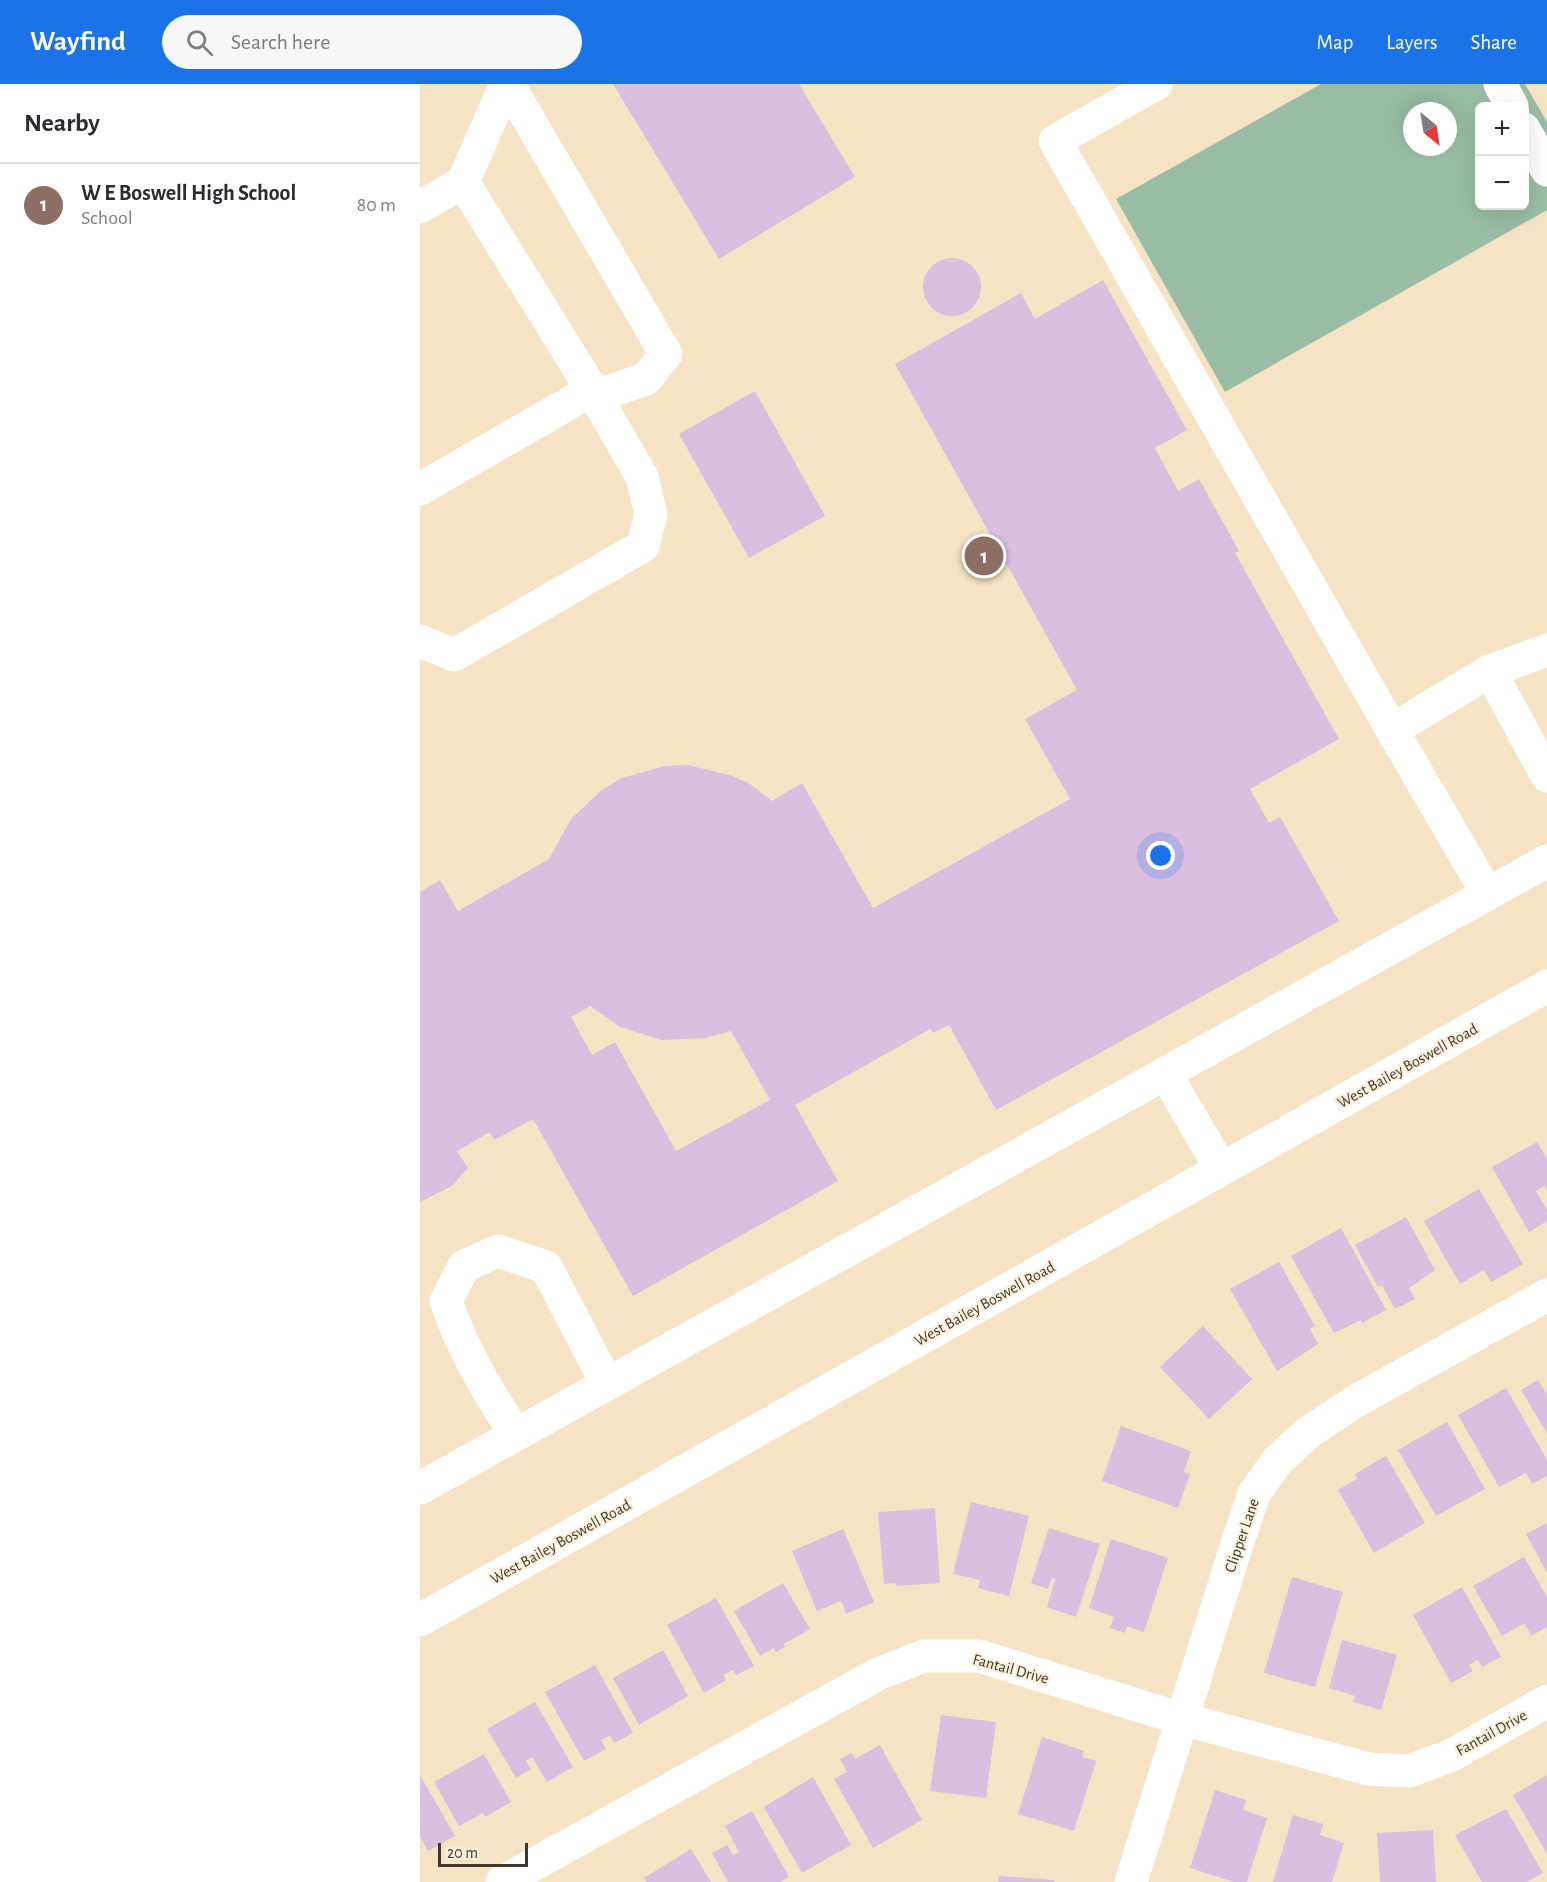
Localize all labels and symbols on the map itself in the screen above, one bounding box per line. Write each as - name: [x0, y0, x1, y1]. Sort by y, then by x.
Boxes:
- north arrow: [1403, 102, 1457, 156]
- pin: 1: [964, 534, 1004, 578]
- your location: [1146, 841, 1175, 870]
- street label: West Bailey Boswell Road: [1335, 1021, 1481, 1112]
- street label: West Bailey Boswell Road: [912, 1259, 1058, 1350]
- street label: Clipper Lane: [1222, 1496, 1262, 1574]
- street label: West Bailey Boswell Road: [488, 1497, 634, 1588]
- street label: Fantail Drive: [971, 1651, 1051, 1687]
- street label: Fantail Drive: [1453, 1707, 1530, 1759]
- scale bar: [438, 1840, 528, 1868]

